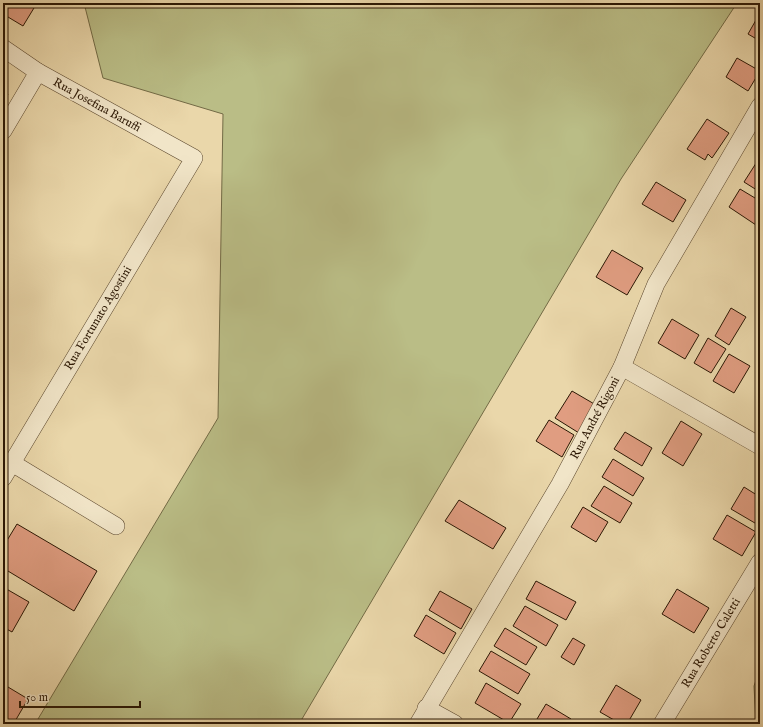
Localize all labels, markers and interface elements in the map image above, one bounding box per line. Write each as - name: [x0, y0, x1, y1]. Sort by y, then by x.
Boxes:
- street label: Rua Josefina Baruffi: [50, 75, 144, 137]
- street label: Rua Fortunato Agostini: [61, 263, 135, 373]
- street label: Rua André Rigoni: [567, 374, 623, 462]
- street label: Rua Roberto Caletti: [678, 595, 744, 691]
- scale bar: [20, 683, 140, 709]
- text: 50 m: [26, 690, 48, 705]

